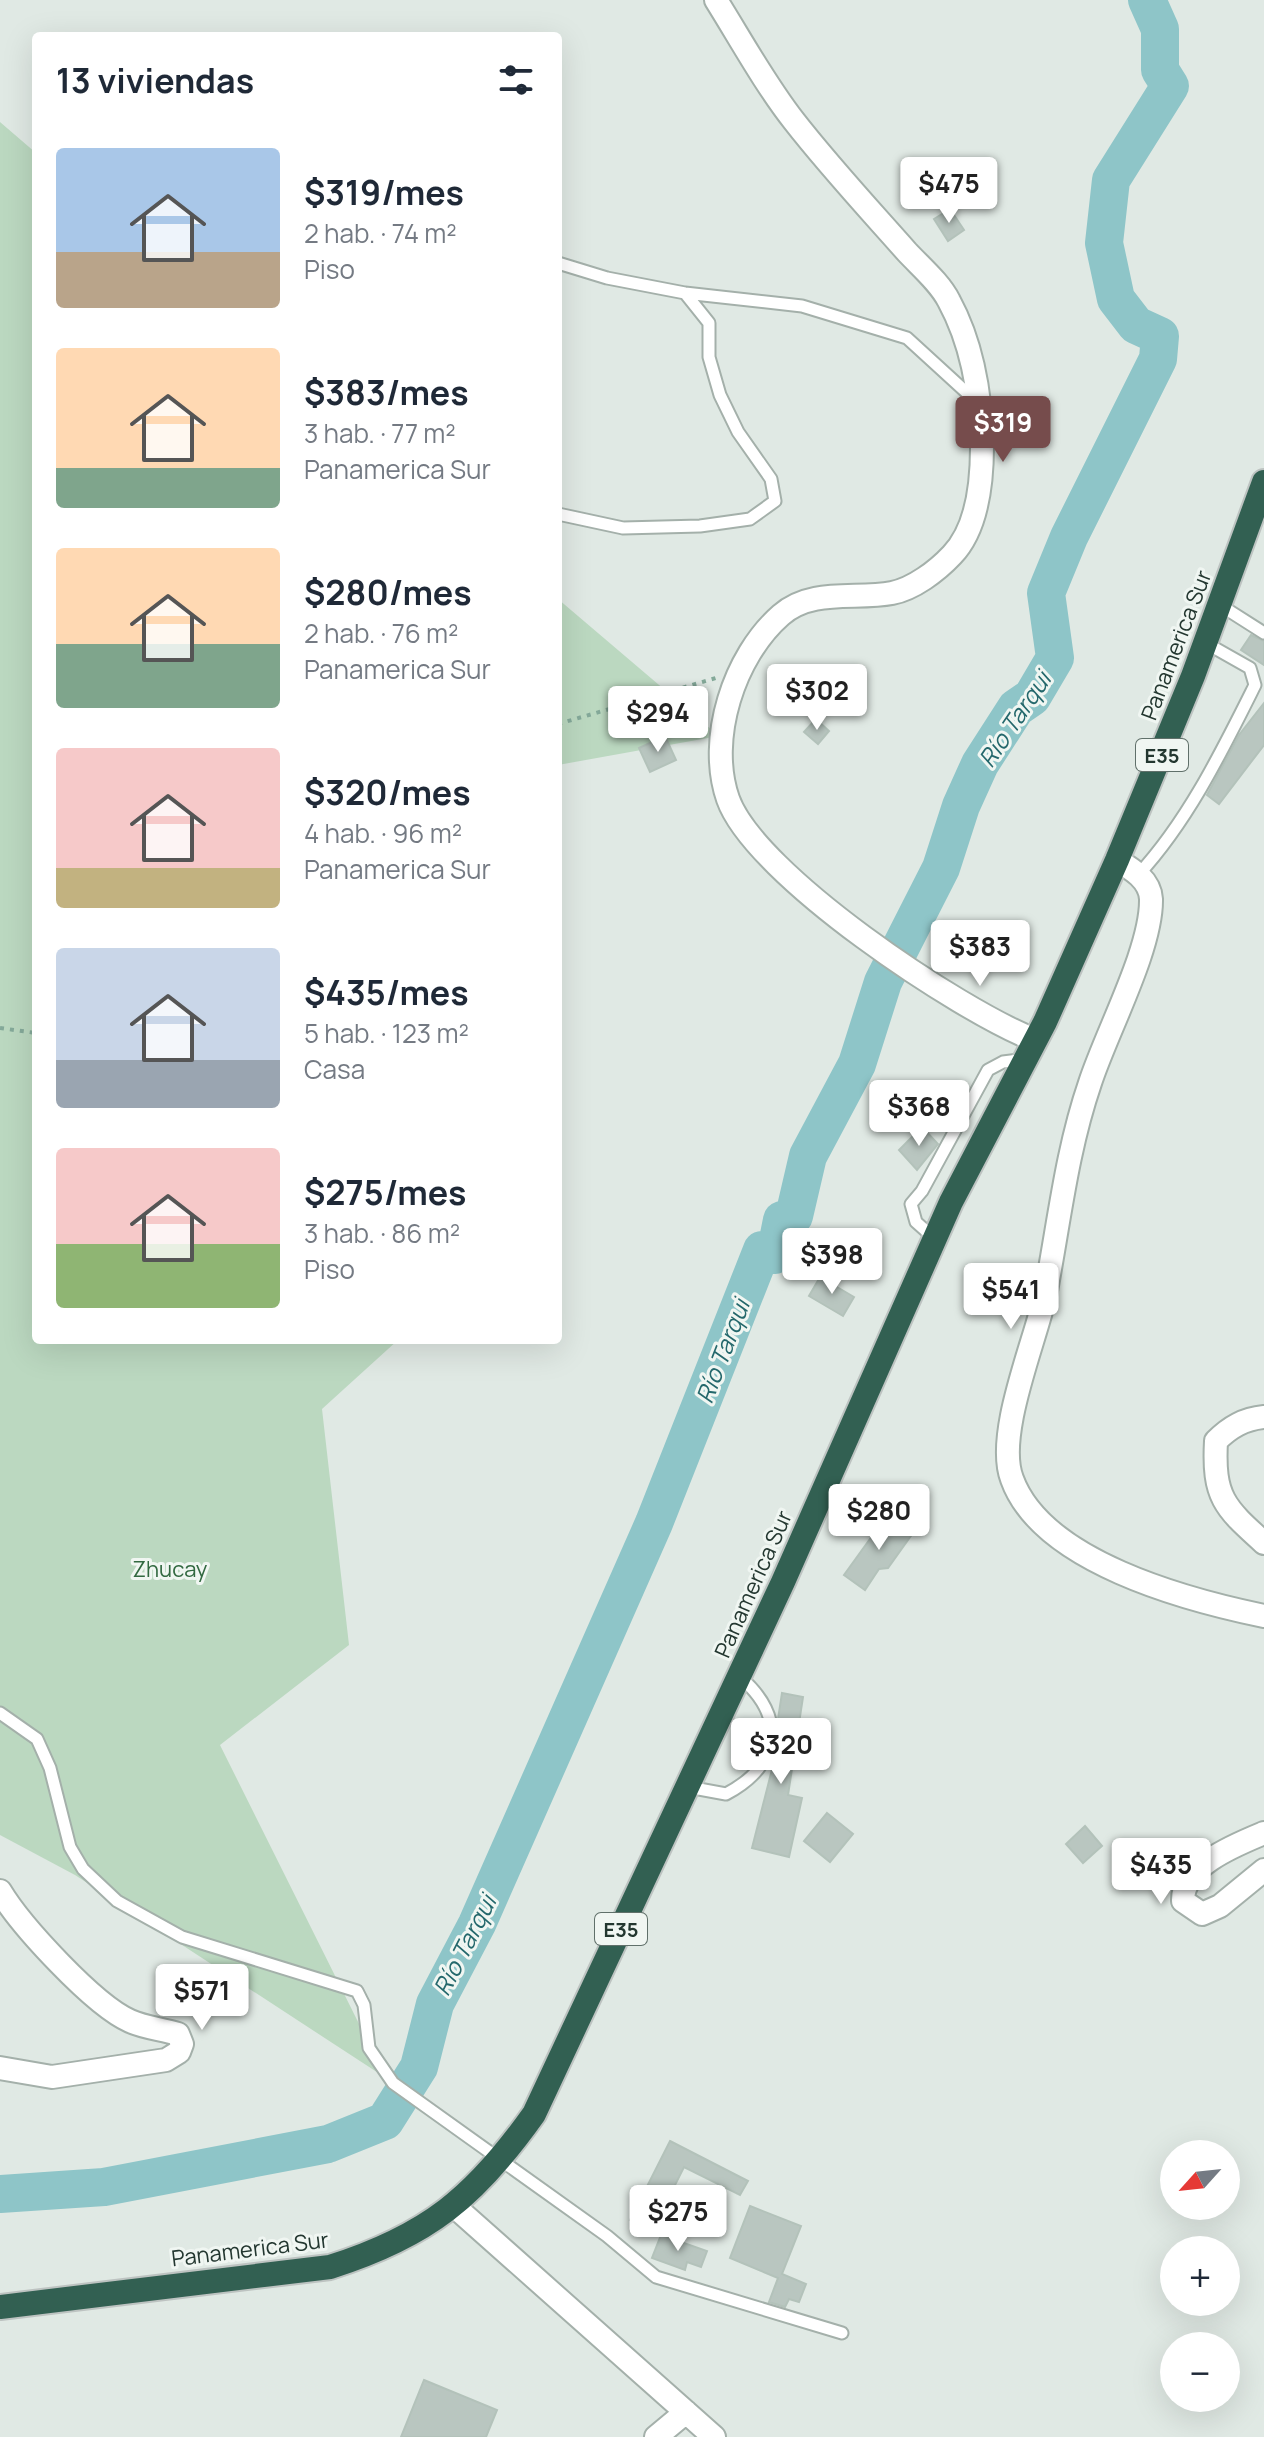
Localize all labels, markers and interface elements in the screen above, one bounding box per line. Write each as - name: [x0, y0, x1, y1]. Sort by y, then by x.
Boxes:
- text: 13 viviendas: [56, 57, 254, 103]
- icon: filters: [494, 58, 538, 102]
- pin: $475: [902, 157, 996, 225]
- text: $475: [918, 165, 980, 201]
- text: $319/mes: [304, 169, 464, 215]
- icon: home: [120, 180, 216, 276]
- text: 2 hab. · 74 m²: [304, 215, 457, 251]
- text: Piso: [304, 251, 355, 287]
- text: $383/mes: [304, 369, 469, 415]
- icon: home: [120, 380, 216, 476]
- pin: $319: [956, 396, 1050, 464]
- text: $319: [974, 404, 1033, 440]
- text: 3 hab. · 77 m²: [304, 415, 456, 451]
- text: Panamerica Sur: [304, 451, 491, 487]
- street label: Panamerica Sur: [1134, 566, 1218, 724]
- text: $280/mes: [304, 569, 472, 615]
- icon: home: [120, 580, 216, 676]
- text: 2 hab. · 76 m²: [304, 615, 459, 651]
- text: Panamerica Sur: [304, 651, 491, 687]
- water label: Río Tarqui: [970, 662, 1060, 773]
- pin: $302: [770, 664, 864, 732]
- text: $302: [785, 672, 849, 708]
- pin: $294: [611, 686, 705, 754]
- text: $294: [626, 694, 690, 730]
- road number: E35: [1136, 739, 1188, 771]
- text: $320/mes: [304, 769, 471, 815]
- icon: home: [120, 780, 216, 876]
- text: 4 hab. · 96 m²: [304, 815, 462, 851]
- text: Panamerica Sur: [304, 851, 491, 887]
- pin: $383: [933, 920, 1027, 988]
- text: $383: [949, 928, 1011, 964]
- text: $435/mes: [304, 969, 469, 1015]
- icon: home: [120, 980, 216, 1076]
- text: 5 hab. · 123 m²: [304, 1015, 469, 1051]
- text: Casa: [304, 1051, 365, 1087]
- pin: $368: [872, 1080, 966, 1148]
- text: $368: [887, 1088, 951, 1124]
- text: $275/mes: [304, 1169, 467, 1215]
- icon: home: [120, 1180, 216, 1276]
- text: 3 hab. · 86 m²: [304, 1215, 460, 1251]
- pin: $398: [785, 1228, 879, 1296]
- text: $398: [800, 1236, 864, 1272]
- text: Piso: [304, 1251, 355, 1287]
- pin: $541: [964, 1263, 1058, 1331]
- text: $541: [982, 1271, 1040, 1307]
- water label: Río Tarqui: [687, 1291, 758, 1408]
- pin: $280: [832, 1484, 926, 1552]
- text: $280: [847, 1492, 911, 1528]
- street label: Panamerica Sur: [707, 1506, 799, 1662]
- park label: Zhucay: [133, 1554, 208, 1584]
- pin: $320: [734, 1718, 828, 1786]
- text: $320: [749, 1726, 813, 1762]
- pin: $435: [1114, 1838, 1208, 1906]
- text: $435: [1130, 1846, 1192, 1882]
- water label: Río Tarqui: [425, 1886, 505, 2001]
- road number: E35: [595, 1913, 647, 1945]
- pin: $571: [155, 1964, 249, 2032]
- text: $571: [174, 1972, 230, 2008]
- north arrow: [1160, 2140, 1240, 2220]
- map controls: [1160, 2140, 1240, 2412]
- pin: $275: [631, 2185, 725, 2253]
- text: $275: [648, 2193, 708, 2229]
- street label: Panamerica Sur: [170, 2224, 330, 2274]
- button: +: [1160, 2236, 1240, 2316]
- button: −: [1160, 2332, 1240, 2412]

